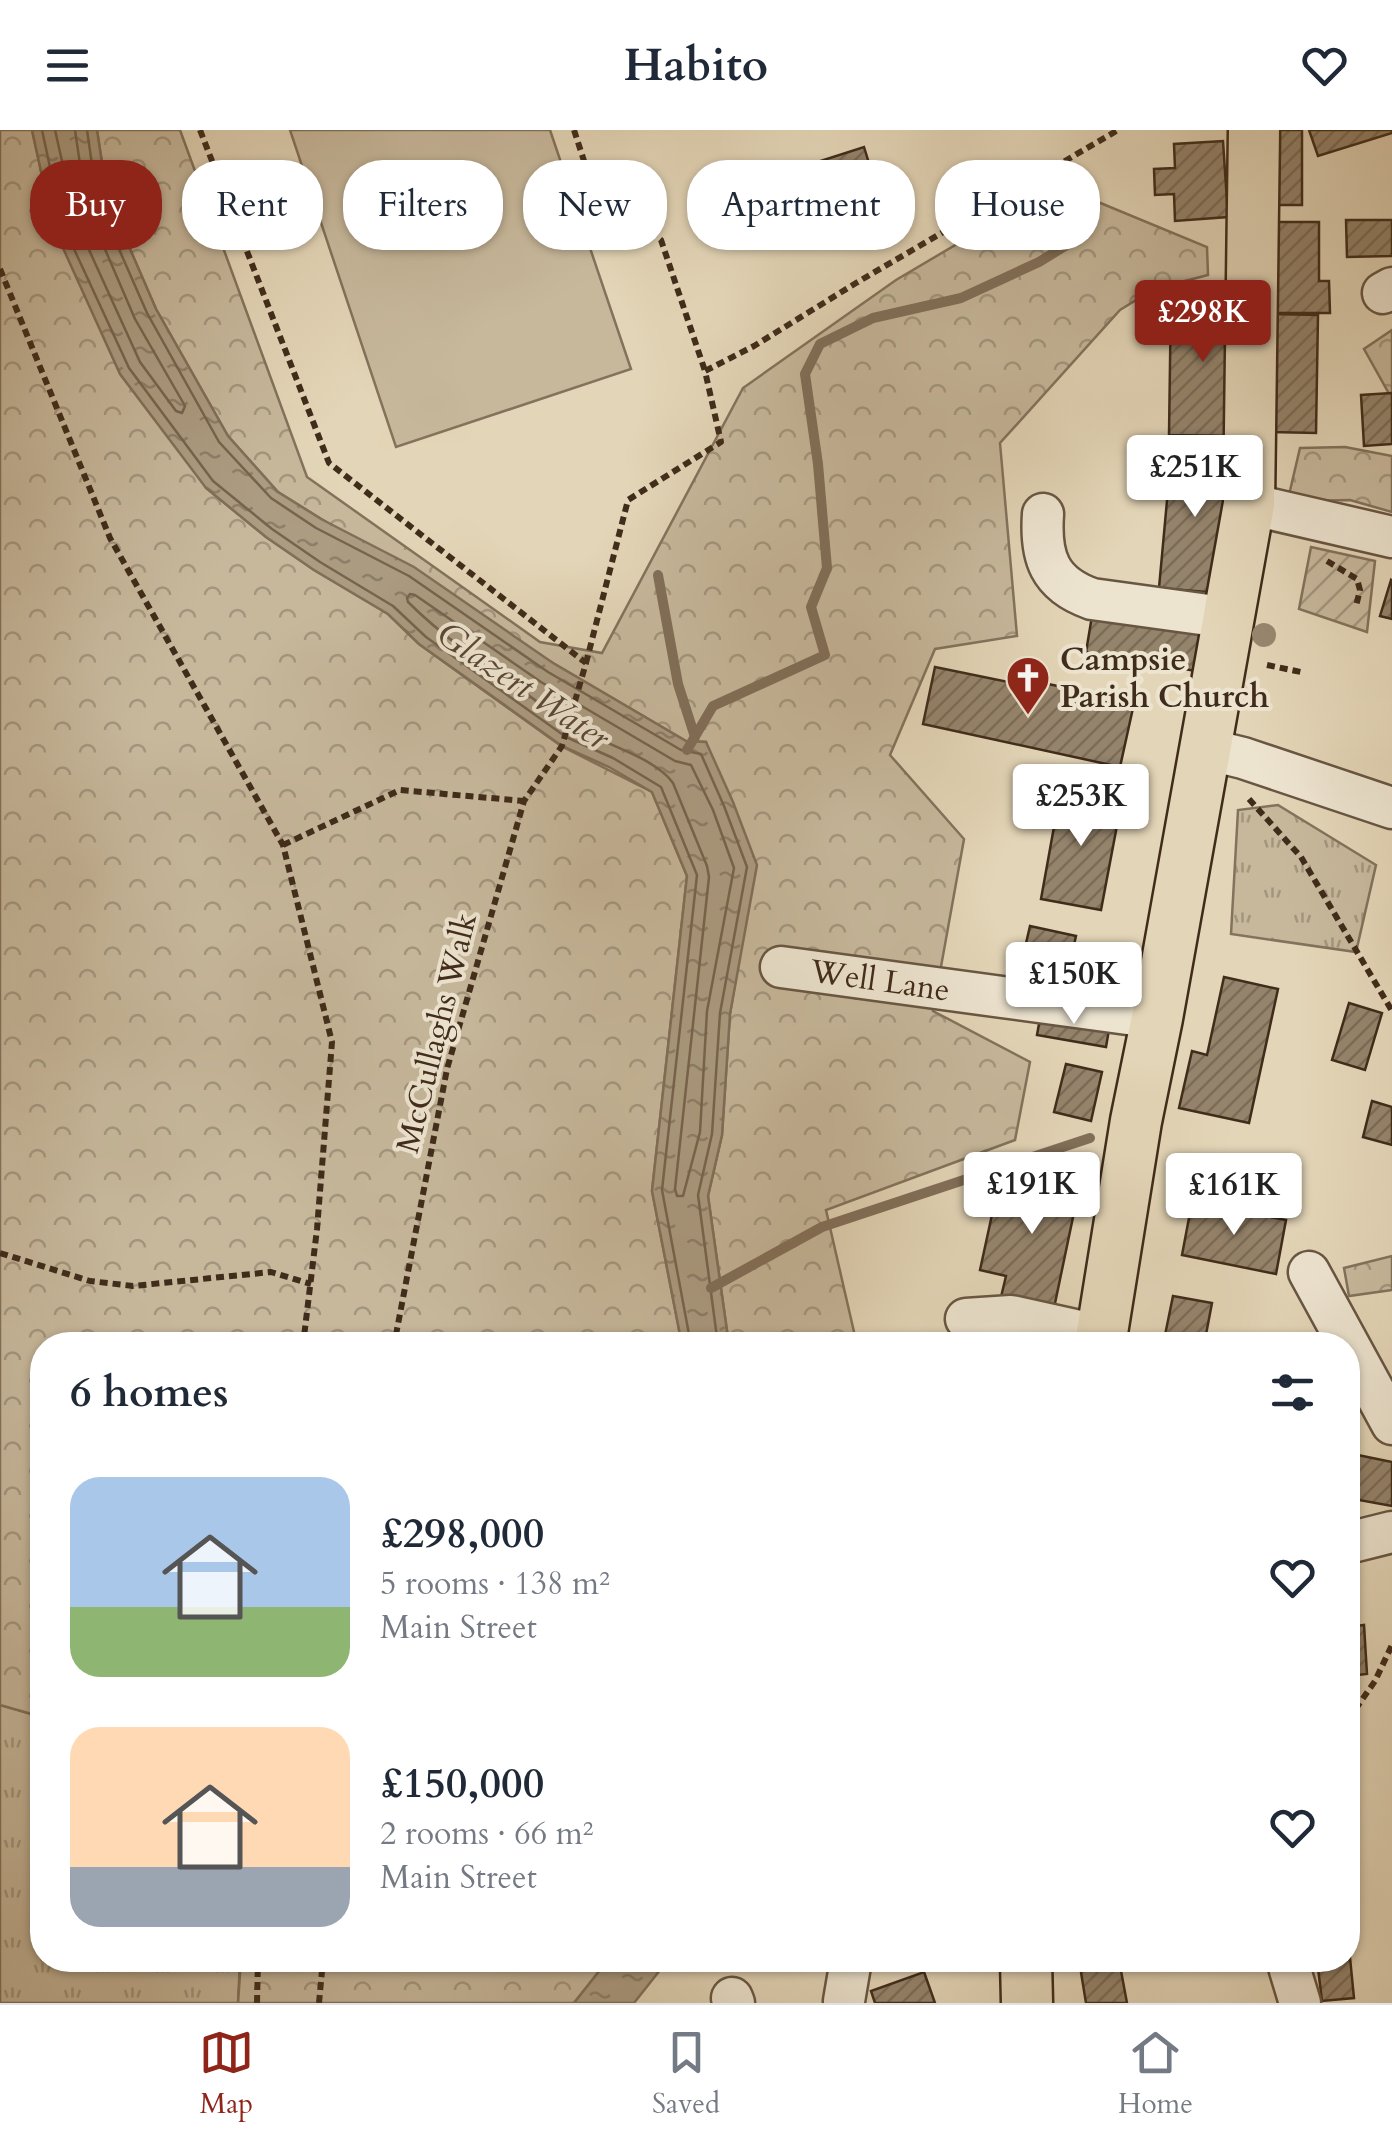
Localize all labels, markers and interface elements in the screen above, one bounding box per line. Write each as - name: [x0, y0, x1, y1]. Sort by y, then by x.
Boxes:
- text: Habito: [624, 35, 768, 96]
- icon: menu: [40, 38, 95, 93]
- icon: heart: [1297, 38, 1352, 93]
- chip: Buy: [30, 160, 162, 250]
- chip: Rent: [182, 160, 323, 250]
- chip: Filters: [343, 160, 503, 250]
- chip: New: [523, 160, 667, 250]
- chip: Apartment: [687, 160, 915, 250]
- chip: House: [935, 160, 1100, 250]
- pin: £298K: [1133, 280, 1273, 365]
- text: £298K: [1157, 290, 1249, 334]
- pin: £251K: [1125, 435, 1265, 520]
- text: £251K: [1149, 445, 1241, 489]
- water label: Glazert Water: [427, 611, 620, 762]
- place label: Campsie Parish Church: [1060, 638, 1269, 719]
- church icon: Campsie Parish Church: [1005, 655, 1051, 716]
- pin: £253K: [1011, 764, 1151, 849]
- text: £253K: [1035, 774, 1127, 818]
- street label: McCullaghs Walk: [386, 908, 488, 1158]
- pin: £150K: [1004, 942, 1144, 1027]
- street label: Well Lane: [806, 949, 953, 1013]
- text: £150K: [1028, 952, 1120, 996]
- pin: £191K: [962, 1152, 1102, 1237]
- pin: £161K: [1164, 1153, 1304, 1238]
- text: £191K: [986, 1162, 1078, 1206]
- text: £161K: [1188, 1163, 1280, 1207]
- text: 6 homes: [70, 1364, 228, 1421]
- icon: filters: [1265, 1365, 1320, 1420]
- text: £298,000: [380, 1505, 544, 1562]
- icon: home: [150, 1517, 270, 1637]
- icon: heart: [1265, 1550, 1320, 1605]
- text: 5 rooms · 138 m²: [380, 1562, 610, 1606]
- text: Main Street: [380, 1606, 537, 1650]
- text: £150,000: [380, 1755, 544, 1812]
- icon: home: [150, 1767, 270, 1887]
- icon: heart: [1265, 1800, 1320, 1855]
- text: 2 rooms · 66 m²: [380, 1812, 593, 1856]
- text: Main Street: [380, 1856, 537, 1900]
- tab: Map: [199, 2025, 254, 2123]
- tab: Saved: [652, 2025, 720, 2123]
- tab: Home: [1118, 2025, 1193, 2123]

